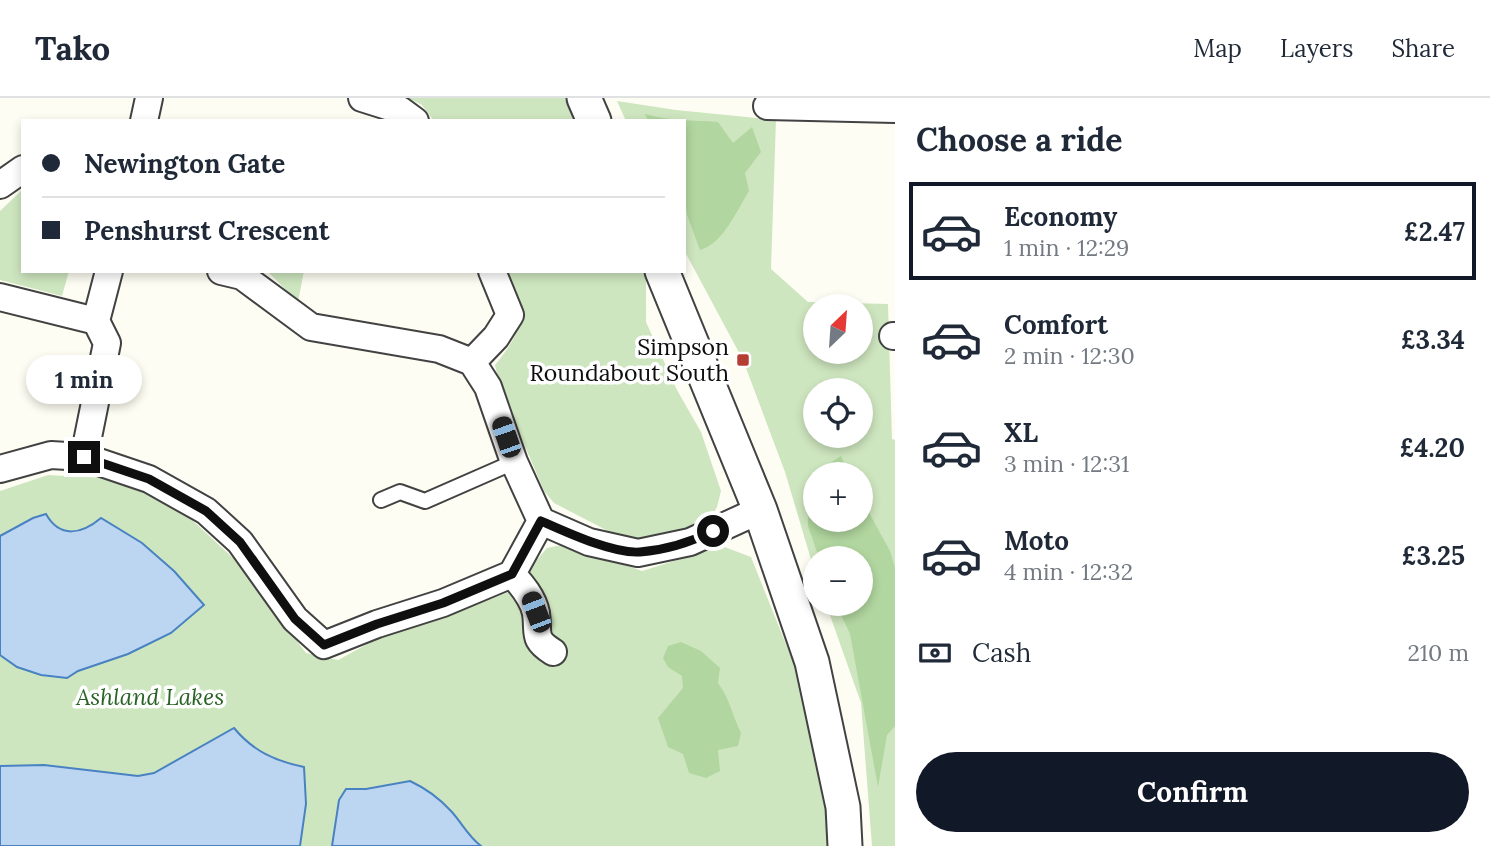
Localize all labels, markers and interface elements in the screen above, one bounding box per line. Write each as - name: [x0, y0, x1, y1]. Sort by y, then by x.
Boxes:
- text: Tako: [35, 27, 110, 69]
- text: Map: [1193, 33, 1242, 64]
- text: Layers: [1280, 33, 1353, 64]
- text: Share: [1391, 33, 1455, 64]
- text: Choose a ride: [916, 119, 1123, 160]
- text: Newington Gate: [84, 147, 285, 180]
- icon: car: [920, 200, 983, 263]
- text: Economy: [1004, 200, 1117, 233]
- text: Penshurst Crescent: [84, 214, 329, 247]
- text: £2.47: [1404, 215, 1465, 248]
- text: 1 min · 12:29: [1004, 233, 1129, 262]
- north arrow: [803, 294, 873, 364]
- map controls: [803, 294, 873, 616]
- icon: car: [920, 308, 983, 371]
- text: Comfort: [1004, 308, 1108, 341]
- text: £3.34: [1401, 323, 1465, 356]
- place label: Simpson Roundabout South: [530, 332, 729, 387]
- text: 2 min · 12:30: [1004, 341, 1135, 370]
- marker: Simpson Roundabout South: [735, 352, 751, 368]
- callout: 1 min: [26, 356, 142, 404]
- text: 1 min: [55, 365, 113, 394]
- button: locate: [803, 378, 873, 448]
- car: [490, 414, 523, 460]
- icon: car: [920, 416, 983, 479]
- text: XL: [1004, 416, 1038, 449]
- text: £4.20: [1399, 431, 1465, 464]
- route end: [68, 441, 100, 473]
- text: 3 min · 12:31: [1004, 449, 1129, 478]
- button: +: [803, 462, 873, 532]
- route start: [697, 515, 729, 547]
- icon: car: [920, 524, 983, 587]
- text: Moto: [1004, 524, 1069, 557]
- text: £3.25: [1402, 539, 1465, 572]
- button: −: [803, 546, 873, 616]
- text: 4 min · 12:32: [1004, 557, 1133, 586]
- car: [519, 589, 554, 635]
- icon: cash: [916, 634, 954, 672]
- text: Cash: [972, 636, 1031, 669]
- text: 210 m: [1407, 638, 1469, 667]
- park label: Ashland Lakes: [75, 682, 224, 711]
- button: Confirm: [916, 752, 1469, 832]

